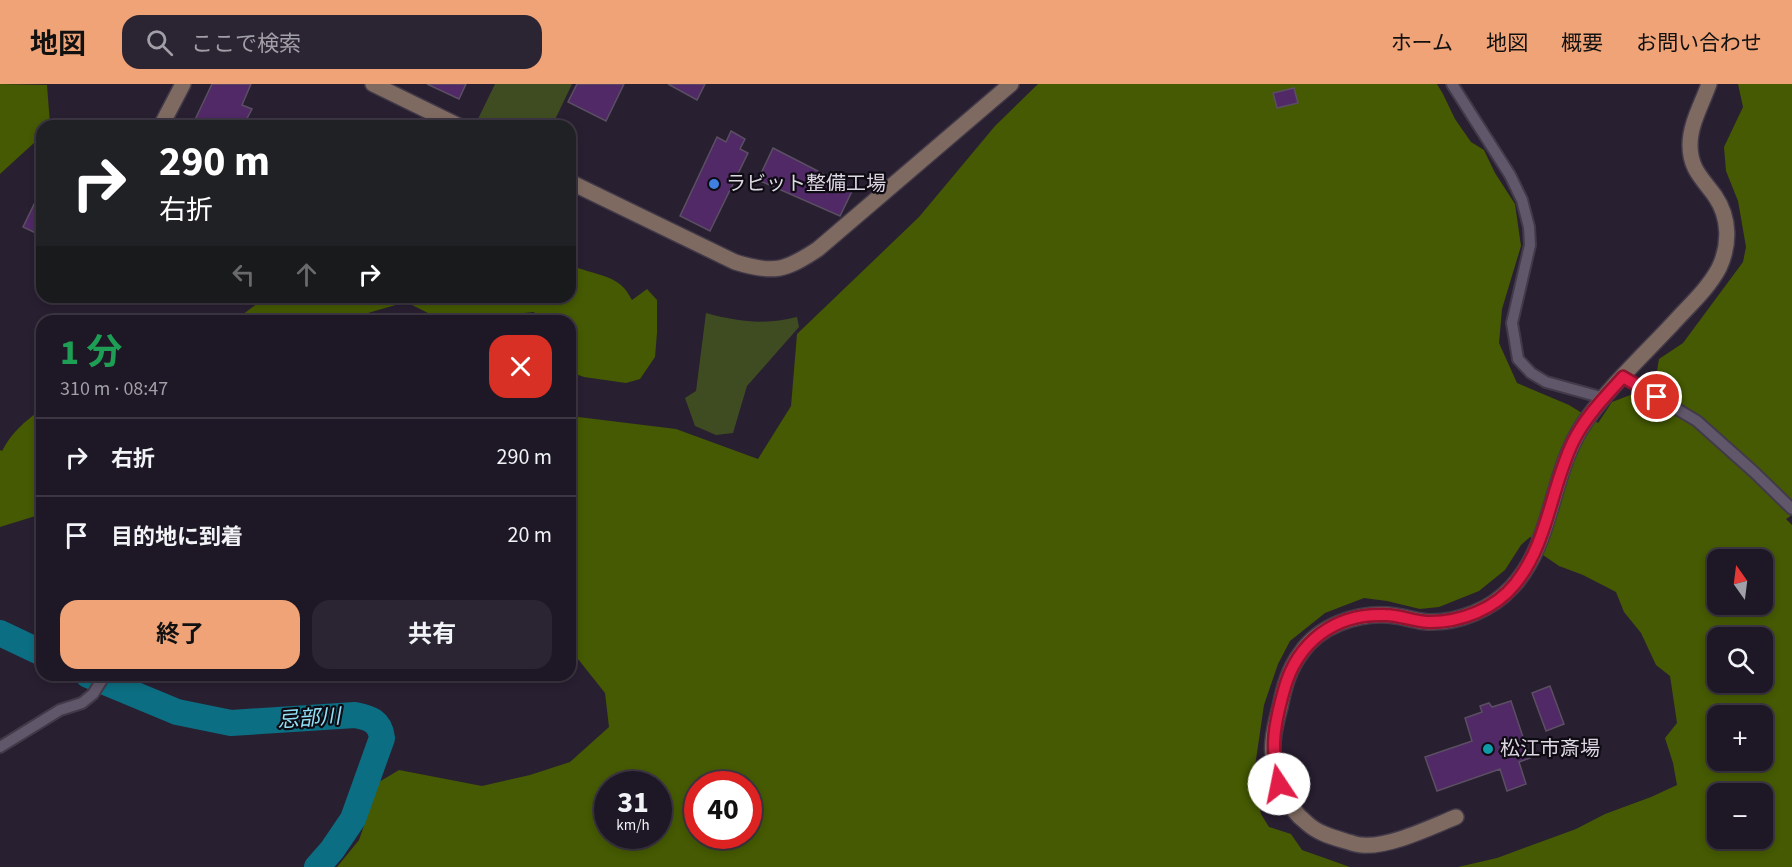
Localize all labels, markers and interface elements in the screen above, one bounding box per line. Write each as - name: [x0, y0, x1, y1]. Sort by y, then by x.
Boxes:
- search box: [122, 15, 542, 69]
- text: 地図: [30, 24, 86, 64]
- icon: search: [143, 26, 176, 59]
- text: ここで検索: [191, 28, 301, 60]
- text: ホーム: [1391, 28, 1453, 58]
- text: 地図: [1486, 28, 1528, 58]
- text: 概要: [1561, 28, 1603, 58]
- text: お問い合わせ: [1636, 28, 1762, 58]
- text: 290 m: [159, 132, 270, 192]
- icon: right: [60, 144, 138, 222]
- place label: ラビット整備工場: [726, 170, 886, 198]
- marker: ラビット整備工場: [707, 177, 721, 191]
- text: 右折: [159, 191, 213, 230]
- icon: left: [227, 258, 260, 291]
- icon: ahead: [290, 258, 323, 291]
- icon: right: [353, 258, 386, 291]
- text: 1 分: [60, 327, 122, 378]
- button: close: [489, 335, 552, 398]
- pin: [1631, 371, 1682, 422]
- text: 310 m · 08:47: [60, 375, 168, 403]
- icon: arrive: [1640, 380, 1673, 413]
- icon: right: [60, 441, 93, 474]
- text: 290 m: [497, 441, 552, 473]
- text: 右折: [111, 443, 155, 475]
- icon: arrive: [60, 519, 93, 552]
- text: 20 m: [507, 519, 552, 551]
- text: 目的地に到着: [111, 521, 243, 553]
- north arrow: [1707, 549, 1773, 615]
- map controls: [1707, 549, 1773, 849]
- button: 終了: [60, 600, 300, 669]
- button: 共有: [312, 600, 552, 669]
- button: search: [1707, 627, 1773, 693]
- water label: 忌部川: [277, 701, 343, 735]
- button: +: [1707, 705, 1773, 771]
- place label: 松江市斎場: [1500, 735, 1600, 763]
- marker: 松江市斎場: [1481, 742, 1495, 756]
- position arrow: [1247, 752, 1311, 816]
- speed limit sign: 40: [684, 771, 762, 849]
- text: 31: [617, 781, 649, 824]
- button: −: [1707, 783, 1773, 849]
- text: km/h: [616, 815, 650, 836]

